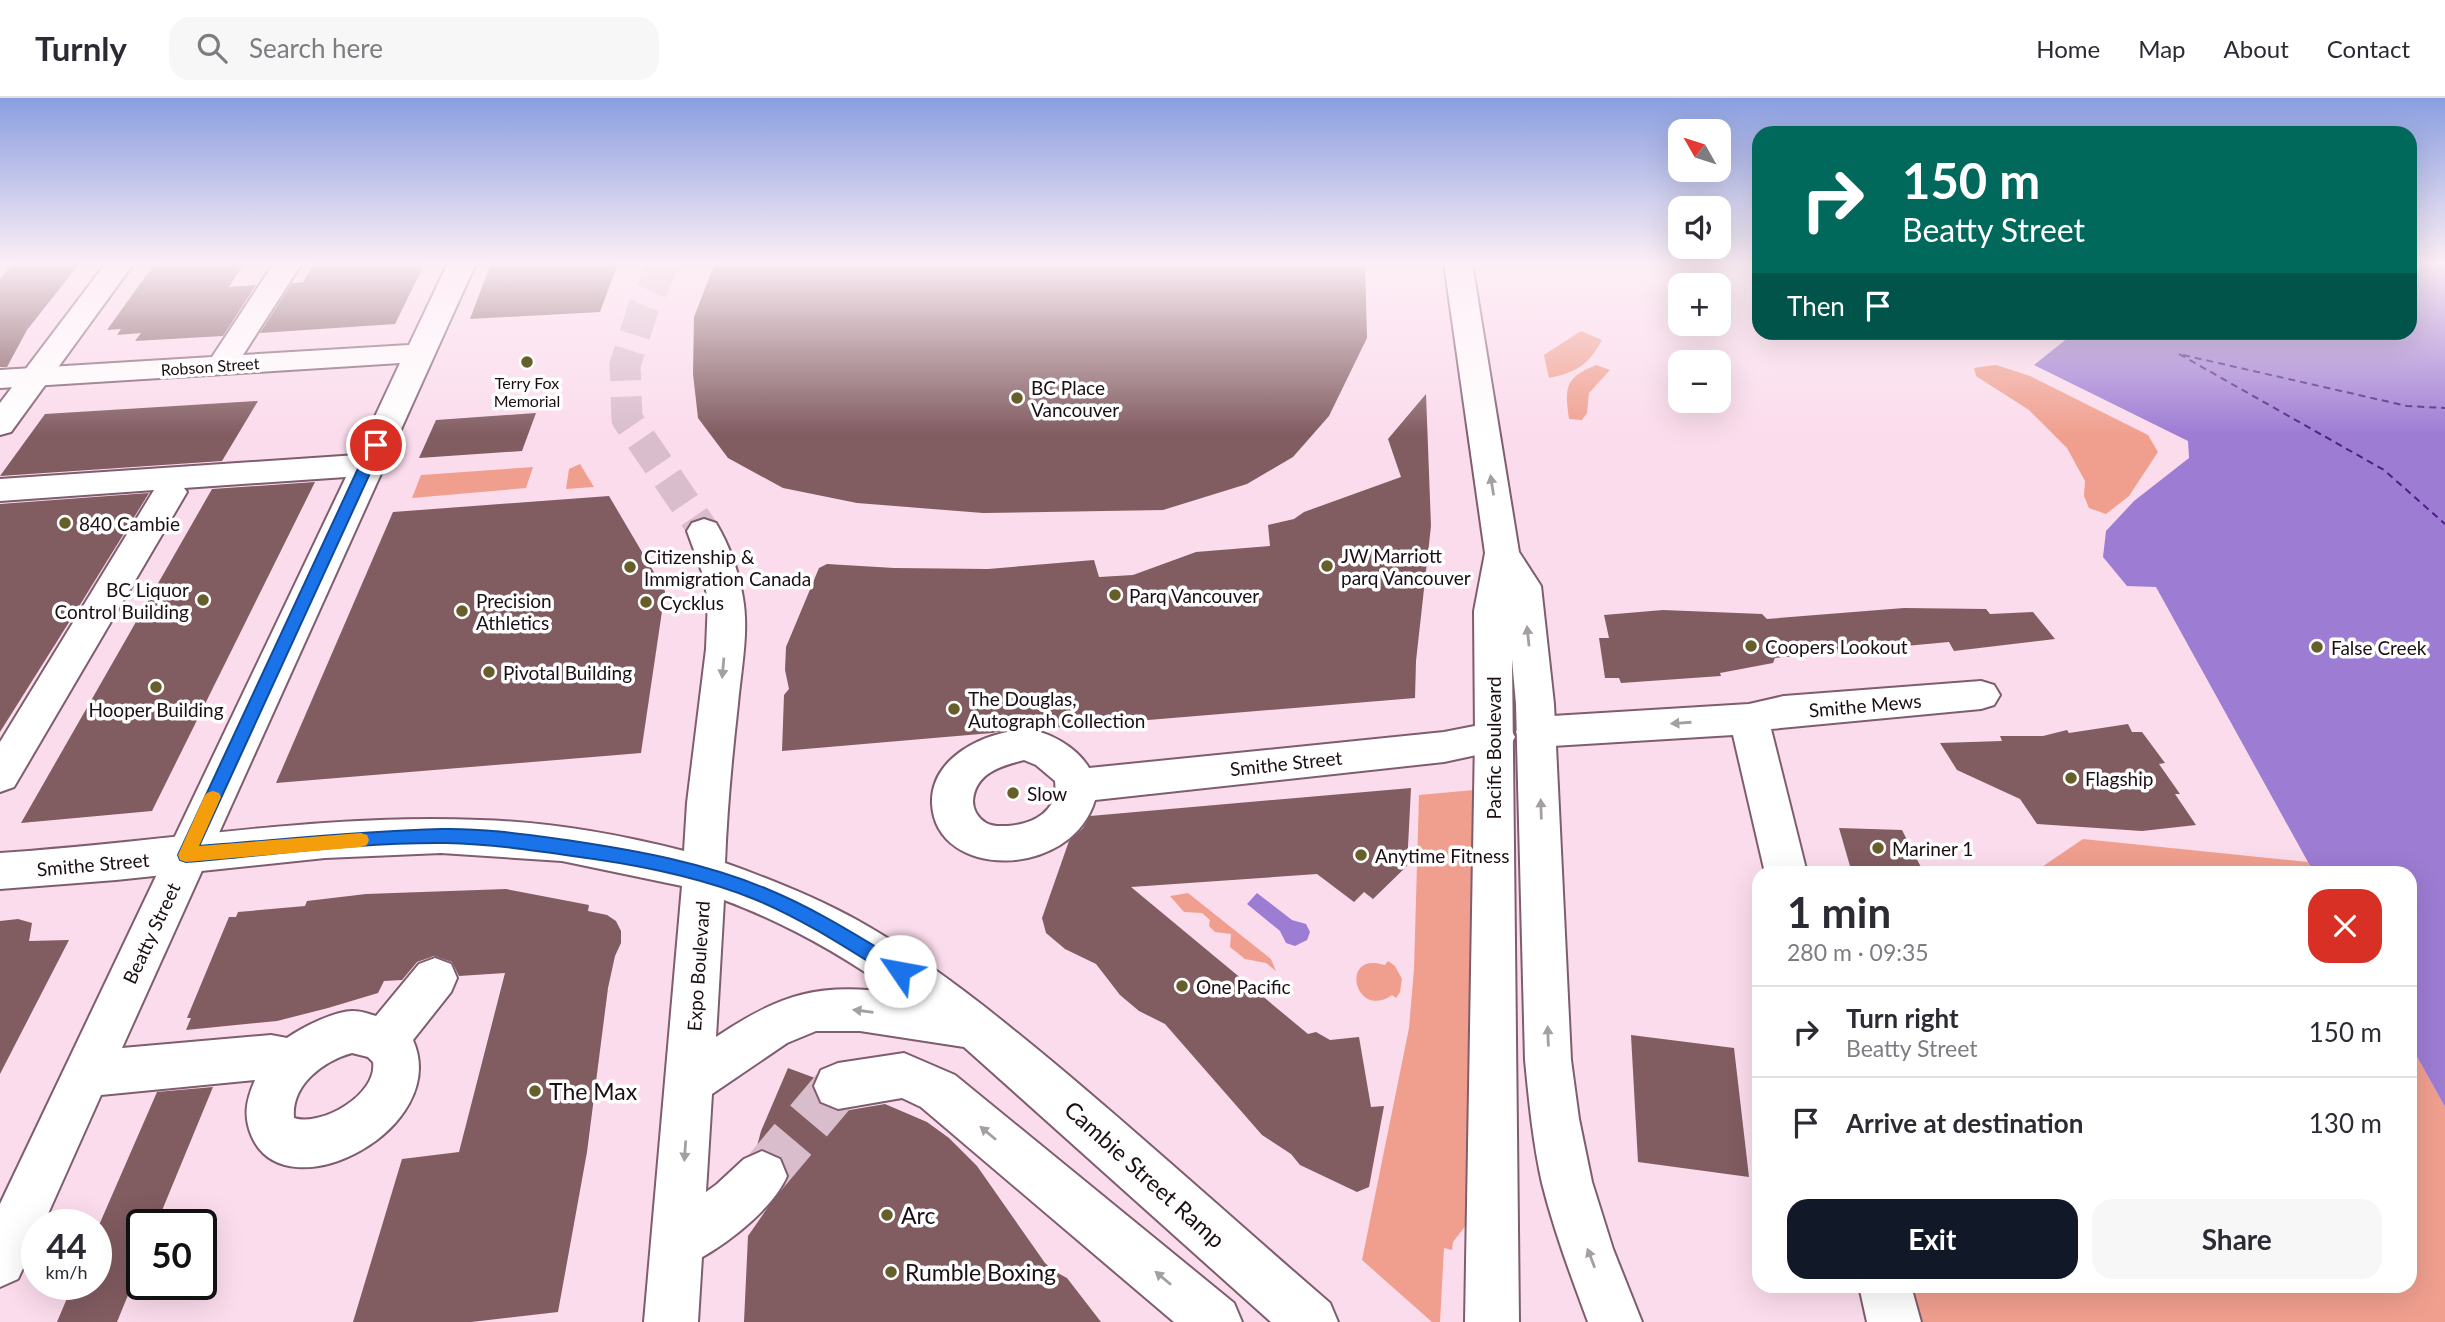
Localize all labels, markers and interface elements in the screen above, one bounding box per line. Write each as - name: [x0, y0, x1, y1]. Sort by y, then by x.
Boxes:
- search box: [169, 17, 659, 80]
- text: Turnly: [35, 28, 127, 68]
- icon: search: [193, 29, 231, 67]
- text: Search here: [249, 32, 383, 64]
- text: Home: [2036, 34, 2100, 63]
- text: Map: [2138, 34, 2186, 63]
- text: About: [2224, 34, 2289, 63]
- text: Contact: [2327, 34, 2410, 63]
- north arrow: [1668, 119, 1731, 182]
- map controls: [1668, 119, 1731, 413]
- text: 150 m: [1902, 151, 2040, 209]
- icon: right: [1787, 154, 1878, 245]
- button: sound: [1668, 196, 1731, 259]
- text: Beatty Street: [1902, 210, 2085, 249]
- button: +: [1668, 273, 1731, 336]
- icon: arrive: [1859, 287, 1897, 325]
- text: Then: [1787, 290, 1845, 322]
- button: −: [1668, 350, 1731, 413]
- street label: Robson Street: [160, 353, 260, 379]
- marker: Terry Fox Memorial: [519, 354, 535, 370]
- place label: Terry Fox Memorial: [494, 373, 560, 410]
- place label: BC Place Vancouver: [1031, 376, 1119, 421]
- marker: BC Place Vancouver: [1009, 390, 1025, 406]
- pin: [346, 415, 406, 475]
- icon: arrive: [357, 426, 395, 464]
- one-way arrow: [1486, 474, 1497, 496]
- place label: 840 Cambie: [79, 512, 180, 535]
- marker: 840 Cambie: [57, 515, 73, 531]
- place label: JW Marriott parq Vancouver: [1341, 544, 1471, 589]
- place label: Citizenship & Immigration Canada: [644, 545, 811, 590]
- marker: JW Marriott parq Vancouver: [1319, 558, 1335, 574]
- marker: Citizenship & Immigration Canada: [622, 559, 638, 575]
- place label: BC Liquor Control Building: [54, 578, 189, 623]
- place label: Parq Vancouver: [1129, 584, 1259, 607]
- marker: Parq Vancouver: [1107, 587, 1123, 603]
- place label: Precision Athletics: [476, 589, 552, 634]
- place label: Cycklus: [660, 591, 724, 614]
- marker: BC Liquor Control Building: [195, 592, 211, 608]
- marker: Cycklus: [638, 594, 654, 610]
- marker: Precision Athletics: [454, 603, 470, 619]
- one-way arrow: [1522, 625, 1533, 647]
- place label: Coopers Lookout: [1765, 635, 1908, 658]
- place label: False Creek: [2331, 636, 2427, 659]
- marker: Coopers Lookout: [1743, 638, 1759, 654]
- marker: False Creek: [2309, 639, 2325, 655]
- one-way arrow: [717, 657, 728, 679]
- place label: Pivotal Building: [503, 661, 632, 684]
- marker: Pivotal Building: [481, 664, 497, 680]
- street label: Pacific Boulevard: [1482, 676, 1505, 820]
- marker: Hooper Building: [148, 679, 164, 695]
- place label: The Douglas, Autograph Collection: [968, 687, 1145, 732]
- street label: Smithe Mews: [1808, 689, 1922, 721]
- place label: Hooper Building: [88, 698, 224, 721]
- marker: The Douglas, Autograph Collection: [946, 701, 962, 717]
- one-way arrow: [1670, 718, 1692, 729]
- street label: Smithe Street: [1229, 746, 1343, 780]
- place label: Flagship: [2085, 767, 2153, 790]
- marker: Flagship: [2063, 770, 2079, 786]
- place label: Slow: [1027, 782, 1067, 805]
- marker: Slow: [1005, 785, 1021, 801]
- one-way arrow: [1535, 797, 1546, 819]
- place label: Mariner 1: [1892, 837, 1973, 860]
- marker: Mariner 1: [1870, 840, 1886, 856]
- place label: Anytime Fitness: [1375, 844, 1509, 867]
- marker: Anytime Fitness: [1353, 847, 1369, 863]
- street label: Smithe Street: [36, 848, 150, 880]
- street label: Beatty Street: [118, 879, 184, 987]
- text: 1 min: [1787, 887, 1891, 937]
- button: close: [2308, 889, 2382, 963]
- street label: Expo Boulevard: [682, 900, 714, 1032]
- position arrow: [863, 934, 937, 1008]
- text: 280 m · 09:35: [1787, 938, 1929, 966]
- place label: One Pacific: [1196, 975, 1291, 998]
- marker: One Pacific: [1174, 978, 1190, 994]
- text: Turn right: [1846, 1002, 1959, 1034]
- one-way arrow: [852, 1005, 874, 1016]
- icon: right: [1787, 1013, 1825, 1051]
- text: 150 m: [2309, 1016, 2382, 1048]
- one-way arrow: [1542, 1025, 1553, 1047]
- text: Beatty Street: [1846, 1034, 1978, 1062]
- place label: The Max: [549, 1077, 638, 1105]
- marker: The Max: [527, 1083, 543, 1099]
- street label: Cambie Street Ramp: [1059, 1095, 1231, 1253]
- icon: arrive: [1787, 1104, 1825, 1142]
- text: Arrive at destination: [1846, 1107, 2083, 1139]
- text: 130 m: [2309, 1107, 2382, 1139]
- one-way arrow: [979, 1125, 997, 1140]
- one-way arrow: [679, 1141, 690, 1163]
- button: Exit: [1787, 1199, 2078, 1279]
- button: Share: [2092, 1199, 2382, 1279]
- place label: Arc: [901, 1201, 935, 1229]
- marker: Arc: [879, 1207, 895, 1223]
- speed limit sign: 50: [126, 1209, 217, 1300]
- text: 44: [46, 1224, 87, 1266]
- one-way arrow: [1585, 1248, 1596, 1269]
- place label: Rumble Boxing: [905, 1258, 1056, 1286]
- text: km/h: [45, 1261, 88, 1283]
- marker: Rumble Boxing: [883, 1264, 899, 1280]
- one-way arrow: [1154, 1271, 1171, 1286]

